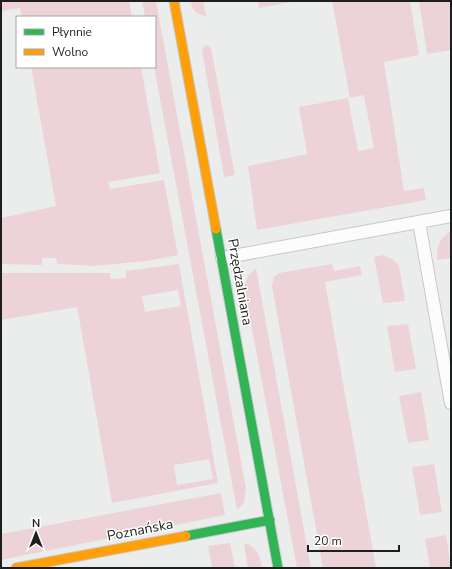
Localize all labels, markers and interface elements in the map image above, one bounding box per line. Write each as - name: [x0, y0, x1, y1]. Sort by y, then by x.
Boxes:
- legend: [16, 16, 156, 68]
- text: Płynnie: [52, 24, 92, 40]
- text: Wolno: [52, 44, 89, 60]
- street label: Przędzalniana: [223, 237, 257, 327]
- north arrow: [16, 513, 56, 553]
- street label: Poznańska: [105, 514, 175, 546]
- text: N: [32, 516, 40, 531]
- scale bar: [308, 527, 399, 553]
- text: 20 m: [314, 533, 342, 549]

